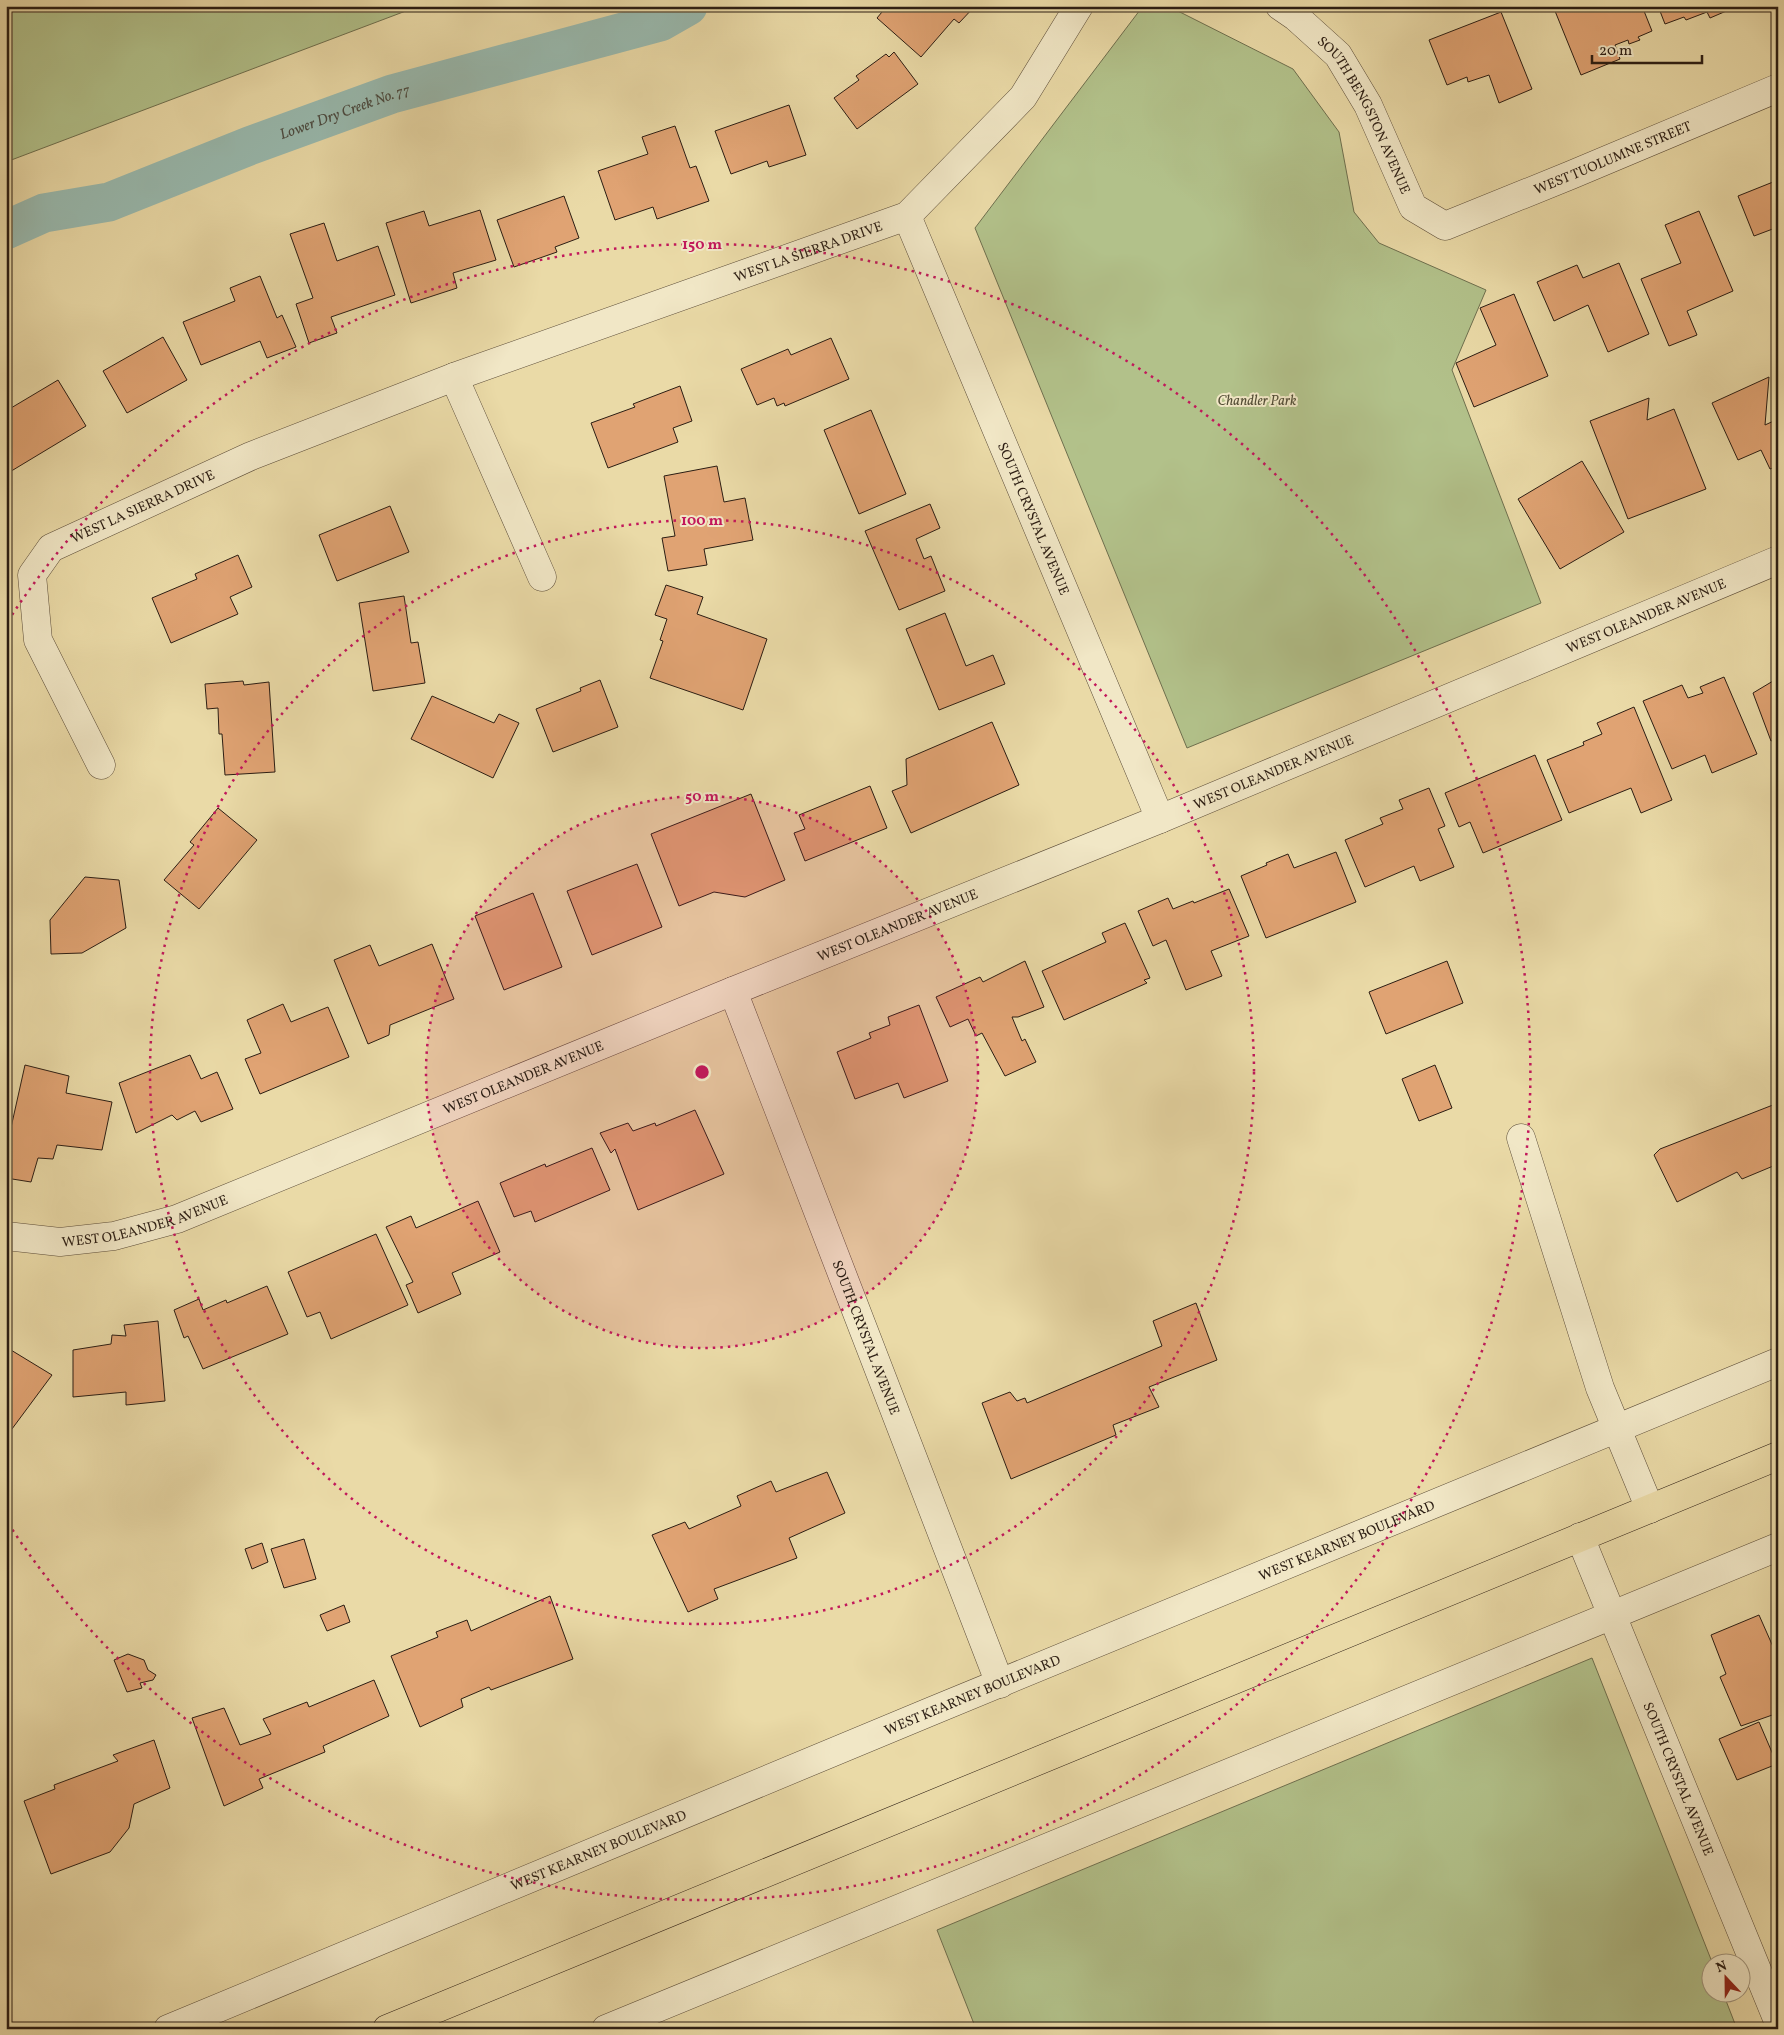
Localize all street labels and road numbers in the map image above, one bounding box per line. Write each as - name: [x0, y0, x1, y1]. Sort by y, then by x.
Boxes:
- street label: SOUTH BENGSTON AVENUE: [1312, 33, 1414, 197]
- street label: WEST TUOLUMNE STREET: [1531, 117, 1695, 200]
- street label: WEST LA SIERRA DRIVE: [732, 217, 885, 288]
- street label: SOUTH CRYSTAL AVENUE: [992, 440, 1073, 598]
- street label: WEST LA SIERRA DRIVE: [68, 466, 218, 549]
- street label: WEST OLEANDER AVENUE: [1563, 575, 1729, 659]
- street label: WEST OLEANDER AVENUE: [1191, 731, 1357, 815]
- street label: WEST OLEANDER AVENUE: [815, 885, 981, 967]
- street label: WEST OLEANDER AVENUE: [441, 1037, 607, 1120]
- street label: WEST OLEANDER AVENUE: [61, 1191, 231, 1253]
- street label: SOUTH CRYSTAL AVENUE: [827, 1258, 903, 1418]
- street label: WEST KEARNEY BOULEVARD: [1256, 1497, 1438, 1586]
- street label: WEST KEARNEY BOULEVARD: [882, 1651, 1064, 1741]
- street label: SOUTH CRYSTAL AVENUE: [1638, 1700, 1717, 1859]
- street label: WEST KEARNEY BOULEVARD: [508, 1806, 690, 1896]

